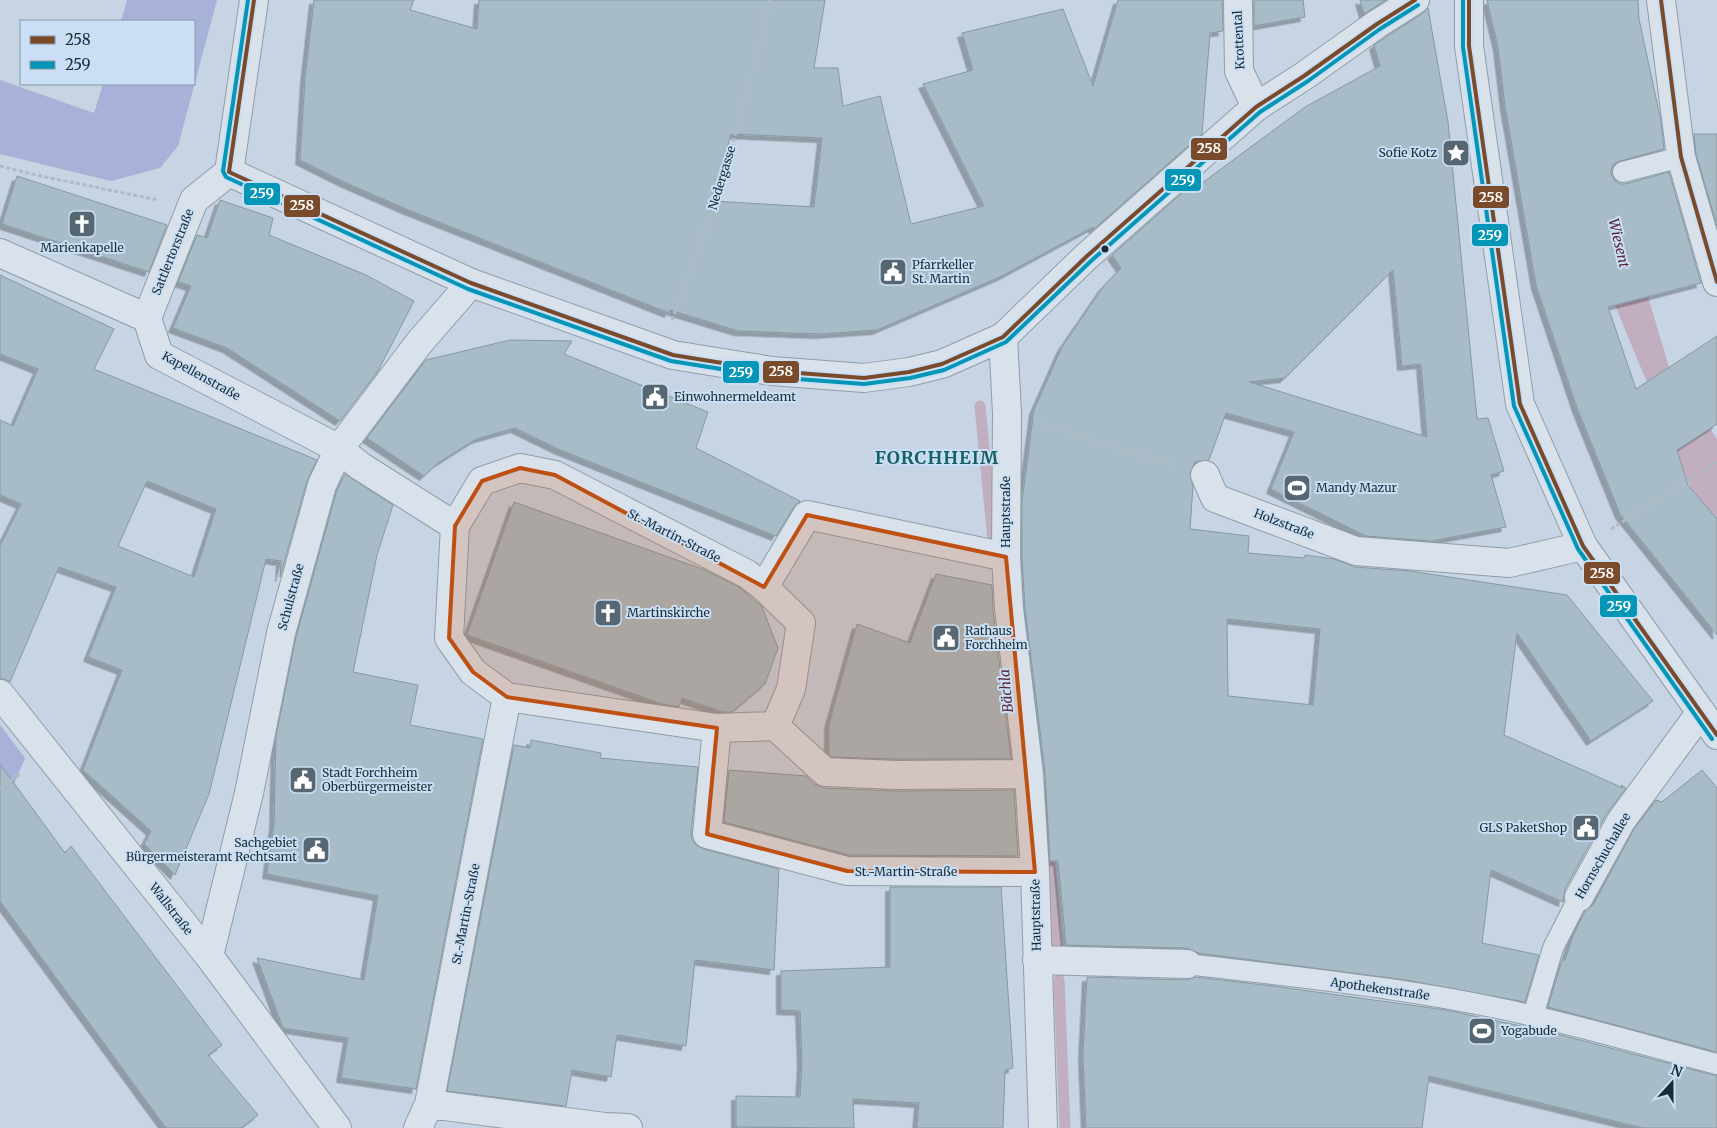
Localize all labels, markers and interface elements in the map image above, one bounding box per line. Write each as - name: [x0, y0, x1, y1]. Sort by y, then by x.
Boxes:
- street label: Krottental: [1229, 10, 1248, 70]
- legend: [20, 20, 195, 85]
- text: 258: [65, 30, 91, 49]
- text: 259: [65, 55, 91, 74]
- line badge: 258: [1190, 137, 1228, 161]
- place icon: Sofie Kotz: [1441, 138, 1471, 168]
- text: 258: [1197, 139, 1222, 157]
- street label: Nedergasse: [705, 144, 738, 212]
- place label: Sofie Kotz: [1379, 145, 1437, 160]
- line badge: 259: [1164, 168, 1202, 192]
- text: 259: [1171, 171, 1195, 189]
- line badge: 259: [243, 182, 281, 206]
- text: 259: [250, 184, 274, 202]
- line badge: 258: [1472, 185, 1510, 209]
- text: 258: [1479, 188, 1504, 206]
- line badge: 258: [283, 194, 321, 218]
- text: 258: [290, 196, 315, 214]
- street label: Sattlertorstraße: [148, 206, 197, 297]
- church icon: Marienkapelle: [67, 209, 97, 239]
- water label: Wiesent: [1605, 216, 1633, 270]
- line badge: 259: [1471, 223, 1509, 247]
- text: 259: [1478, 226, 1502, 244]
- place label: Marienkapelle: [40, 240, 124, 255]
- unlabelled marker: [1100, 244, 1110, 254]
- public building icon: Pfarrkeller St. Martin: [878, 257, 908, 287]
- place label: Pfarrkeller St. Martin: [912, 257, 975, 286]
- street label: Kapellenstraße: [160, 348, 243, 403]
- line badge: 259: [722, 360, 760, 384]
- line badge: 258: [762, 360, 800, 384]
- text: 258: [769, 362, 794, 380]
- text: 259: [729, 363, 753, 381]
- public building icon: Einwohnermeldeamt: [640, 382, 670, 412]
- place label: Einwohnermeldeamt: [674, 389, 796, 404]
- district label: FORCHHEIM: [875, 446, 999, 469]
- sports icon: Mandy Mazur: [1282, 473, 1312, 503]
- street label: Hauptstraße: [998, 476, 1013, 548]
- place label: Mandy Mazur: [1316, 480, 1398, 495]
- street label: Holzstraße: [1252, 505, 1316, 542]
- street label: St.-Martin-Straße: [625, 506, 723, 566]
- line badge: 258: [1583, 561, 1621, 585]
- street label: Schulstraße: [274, 562, 307, 632]
- text: 258: [1590, 564, 1615, 582]
- line badge: 259: [1599, 594, 1638, 618]
- text: 259: [1607, 597, 1631, 615]
- church icon: Martinskirche: [593, 598, 623, 628]
- place label: Martinskirche: [627, 605, 710, 620]
- public building icon: Rathaus Forchheim: [931, 623, 961, 653]
- place label: Rathaus Forchheim: [965, 623, 1028, 652]
- water label: Bächla: [995, 668, 1017, 714]
- public building icon: Stadt Forchheim Oberbürgermeister: [288, 765, 318, 795]
- place label: Stadt Forchheim Oberbürgermeister: [322, 765, 433, 794]
- street label: Hornschuchallee: [1572, 810, 1633, 902]
- public building icon: GLS PaketShop: [1571, 813, 1601, 843]
- place label: GLS PaketShop: [1479, 820, 1567, 835]
- place label: Sachgebiet Bürgermeisteramt Rechtsamt: [126, 835, 297, 864]
- public building icon: Sachgebiet Bürgermeisteramt Rechtsamt: [301, 835, 331, 865]
- street label: St.-Martin-Straße: [448, 862, 483, 966]
- street label: St.-Martin-Straße: [855, 864, 957, 879]
- street label: Wallstraße: [146, 879, 196, 938]
- street label: Hauptstraße: [1027, 879, 1044, 951]
- street label: Apothekenstraße: [1329, 974, 1431, 1003]
- sports icon: Yogabude: [1467, 1016, 1497, 1046]
- place label: Yogabude: [1500, 1023, 1557, 1038]
- north arrow: [1647, 1058, 1697, 1108]
- text: N: [1668, 1060, 1685, 1081]

